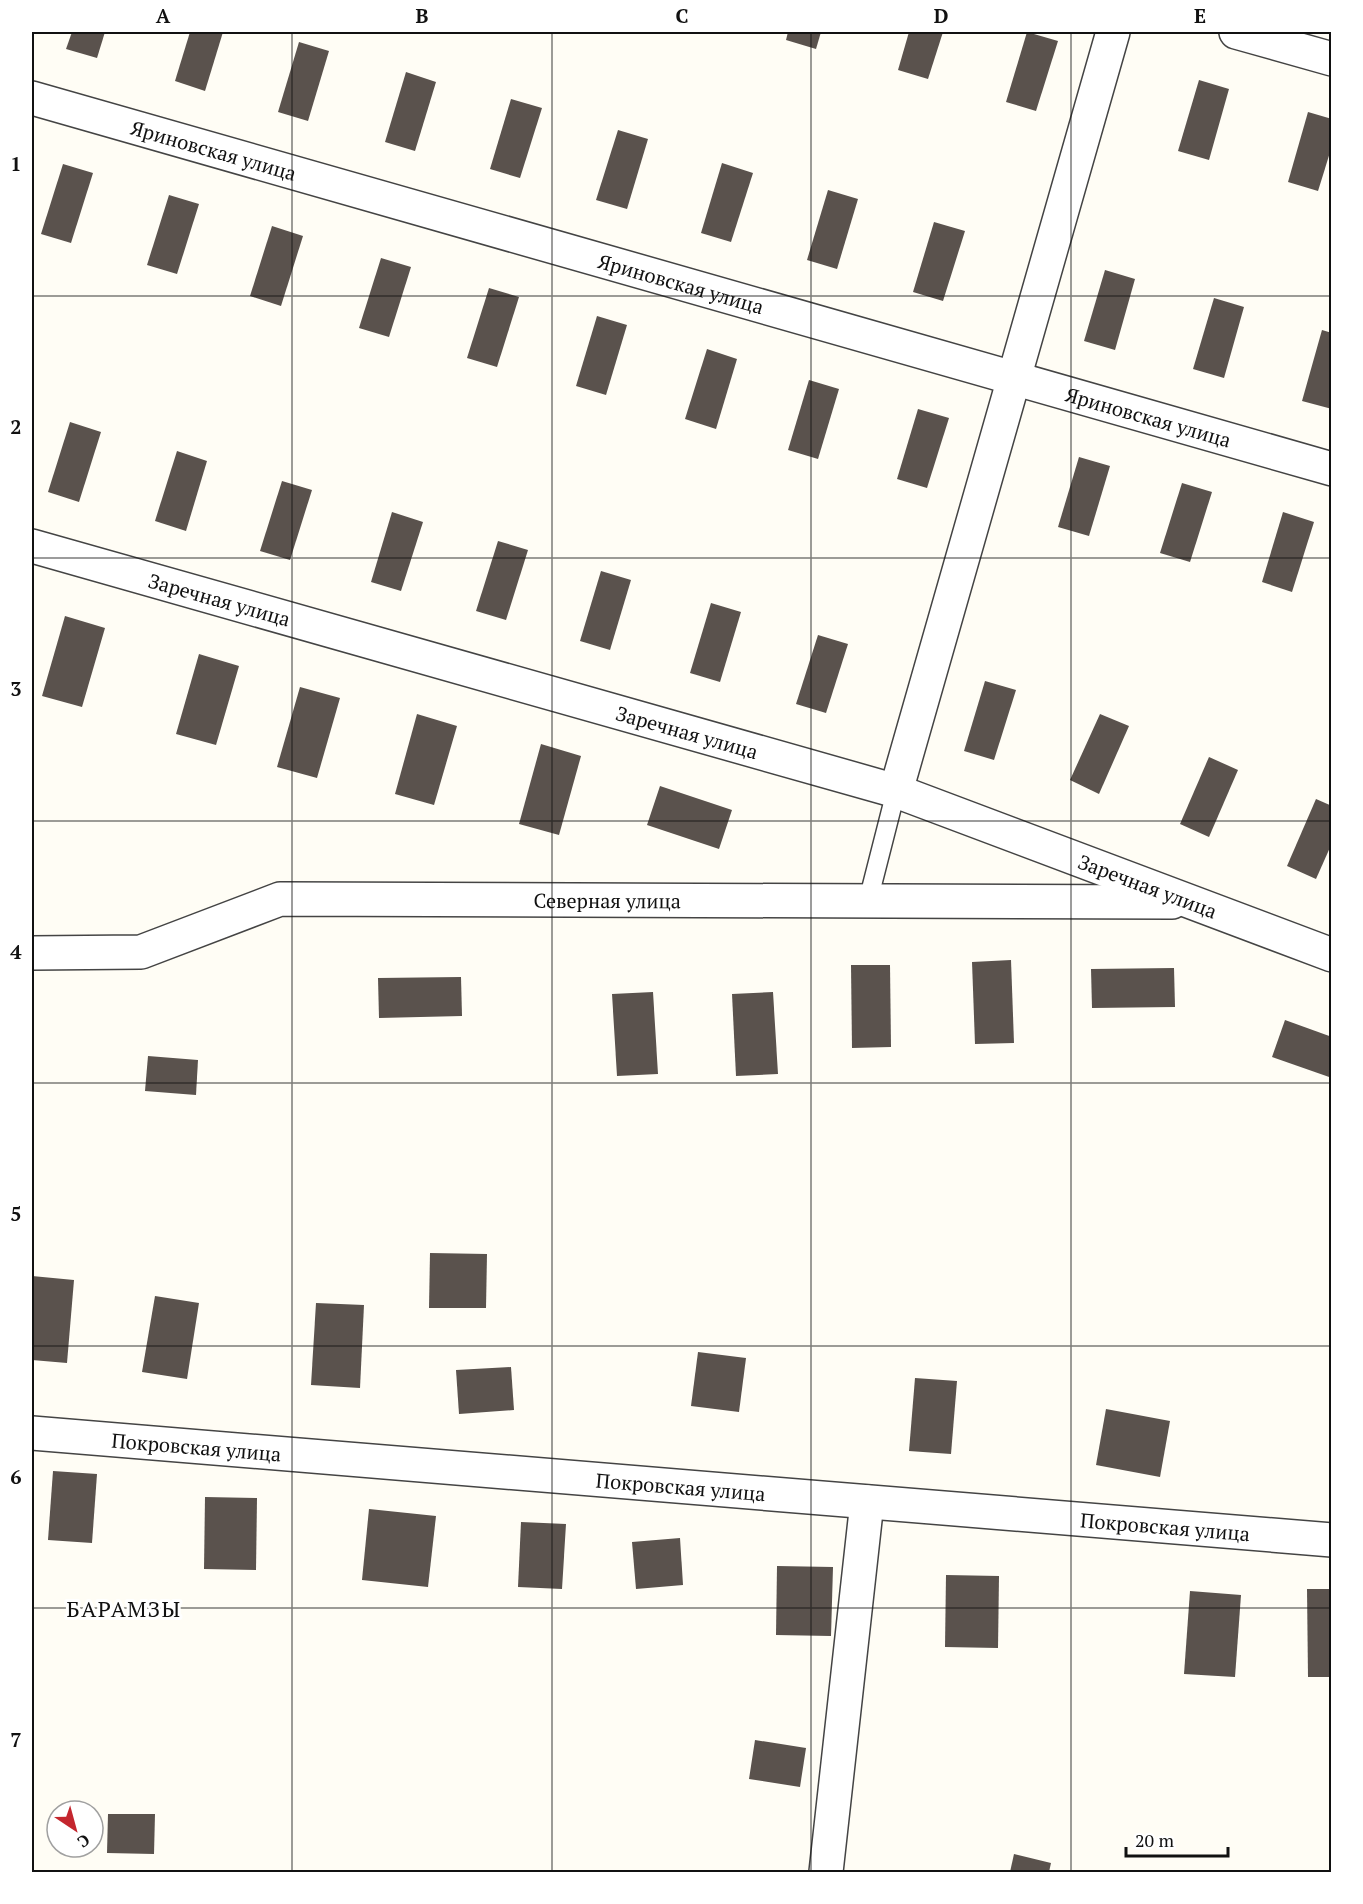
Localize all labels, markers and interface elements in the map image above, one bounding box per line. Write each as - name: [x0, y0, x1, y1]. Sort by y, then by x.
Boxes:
- text: A: [156, 2, 171, 29]
- text: B: [416, 2, 429, 29]
- text: C: [675, 2, 689, 29]
- text: D: [934, 2, 948, 29]
- text: E: [1194, 2, 1206, 29]
- street label: Яриновская улица: [128, 113, 300, 186]
- text: 1: [10, 150, 22, 177]
- street label: Яриновская улица: [595, 247, 767, 320]
- street label: Яриновская улица: [1062, 380, 1234, 453]
- text: 2: [10, 413, 22, 440]
- street label: Заречная улица: [146, 566, 294, 632]
- text: 3: [10, 675, 22, 702]
- street label: Заречная улица: [613, 699, 761, 765]
- street label: Заречная улица: [1074, 847, 1221, 924]
- street label: Северная улица: [533, 886, 681, 914]
- text: 4: [10, 938, 22, 965]
- text: 5: [10, 1200, 22, 1227]
- street label: Покровская улица: [111, 1426, 282, 1467]
- text: 6: [10, 1463, 22, 1490]
- street label: Покровская улица: [595, 1466, 767, 1507]
- street label: Покровская улица: [1079, 1506, 1251, 1547]
- district label: БАРАМЗЫ: [66, 1594, 182, 1623]
- text: 7: [10, 1726, 22, 1753]
- north arrow: [45, 1799, 105, 1859]
- scale bar: [1126, 1820, 1228, 1858]
- text: 20 m: [1135, 1828, 1175, 1852]
- text: С: [73, 1829, 95, 1853]

